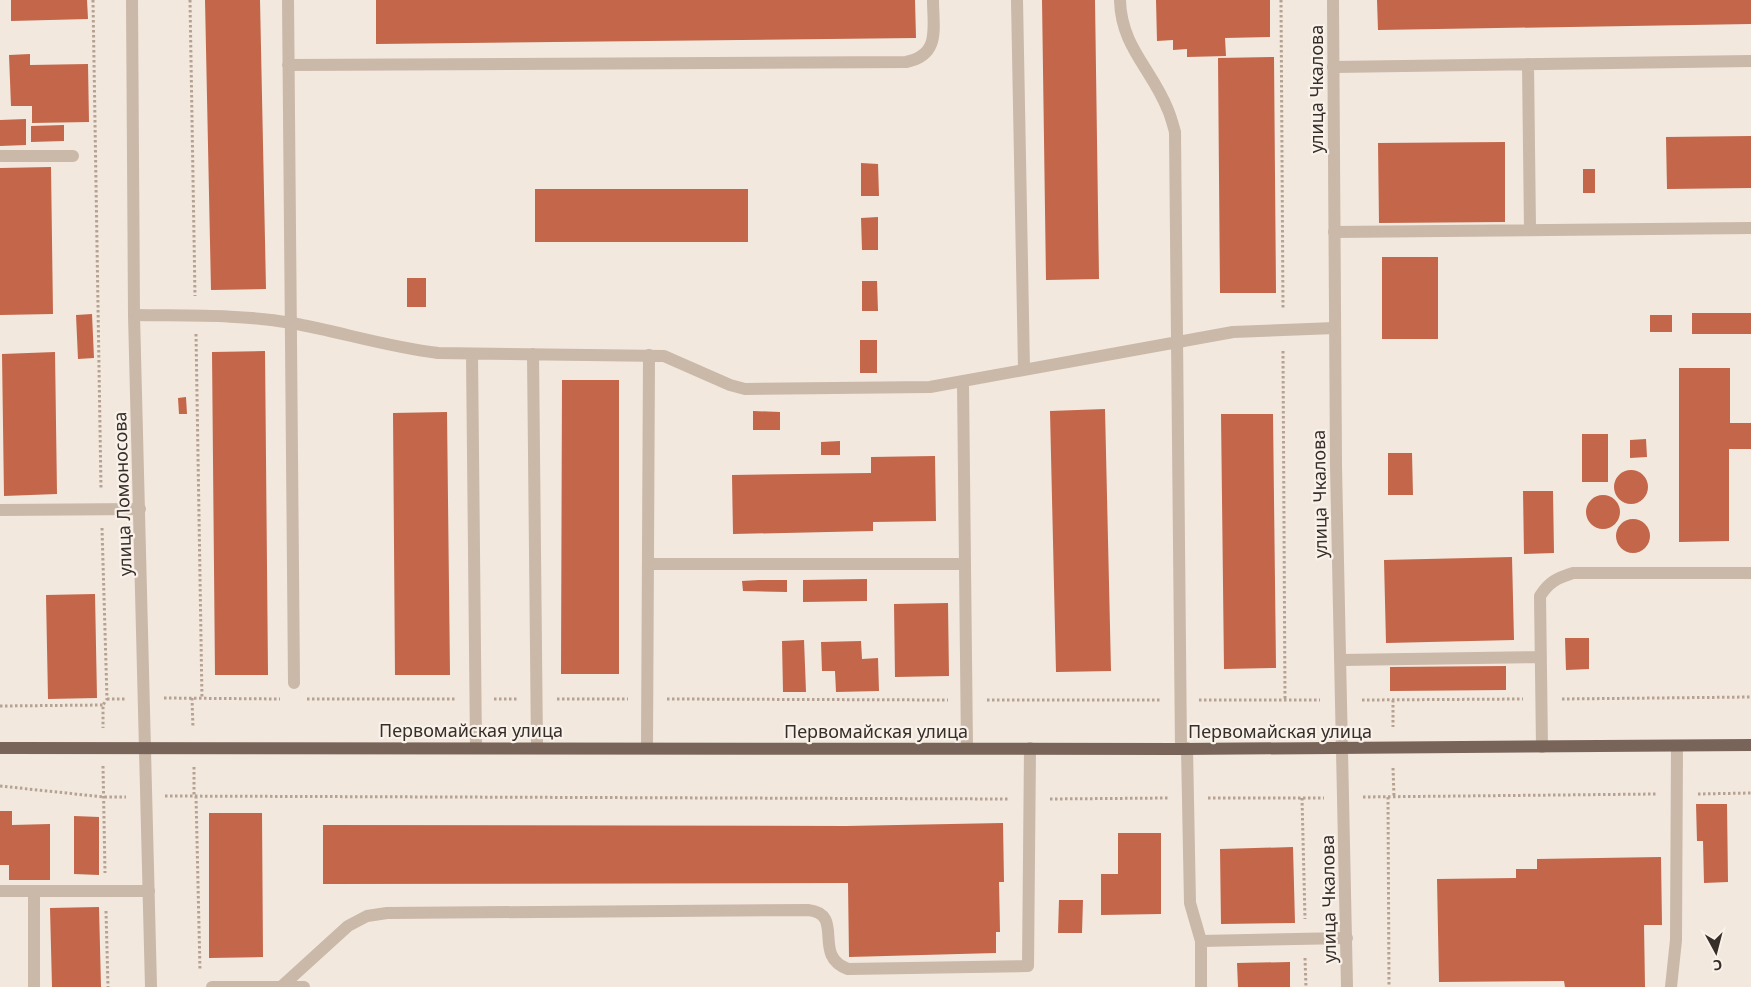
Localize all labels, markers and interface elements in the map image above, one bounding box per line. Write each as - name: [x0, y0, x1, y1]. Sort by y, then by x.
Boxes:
- street label: улица Чкалова: [1304, 25, 1328, 153]
- street label: улица Ломоносова: [107, 411, 137, 577]
- street label: улица Чкалова: [1306, 430, 1332, 558]
- street label: Первомайская улица: [379, 718, 563, 742]
- street label: Первомайская улица: [784, 719, 968, 743]
- street label: Первомайская улица: [1188, 719, 1372, 743]
- street label: улица Чкалова: [1315, 835, 1341, 963]
- north arrow: [1691, 927, 1741, 977]
- text: С: [1712, 955, 1723, 975]

